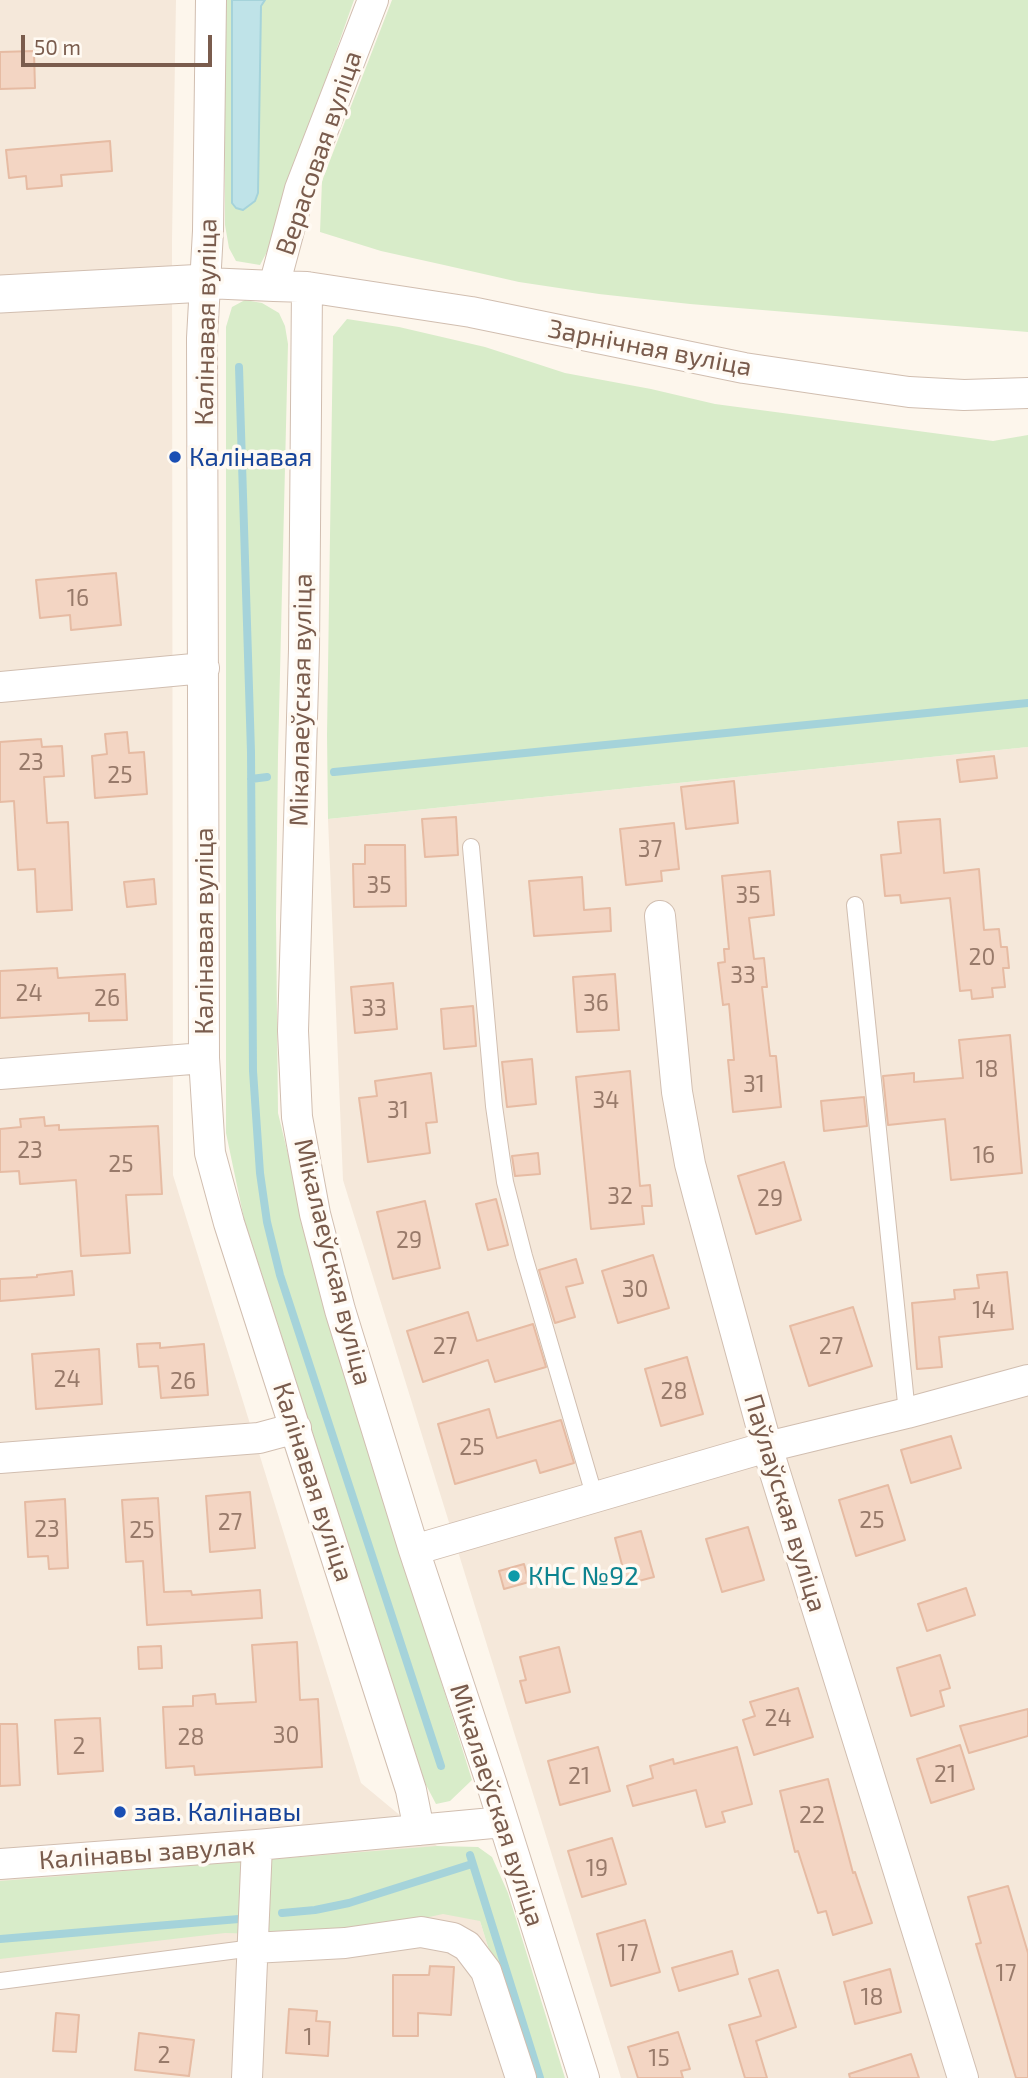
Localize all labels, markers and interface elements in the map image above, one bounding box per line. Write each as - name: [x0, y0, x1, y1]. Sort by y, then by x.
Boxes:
- scale bar: [24, 21, 215, 65]
- text: 50 m: [34, 34, 81, 59]
- street label: Верасовая вуліца: [269, 47, 369, 259]
- street label: Калінавая вуліца: [189, 218, 223, 426]
- street label: Зарнічная вуліца: [546, 313, 754, 383]
- place label: Калінавая: [189, 441, 312, 473]
- marker: Калінавая: [167, 449, 183, 465]
- street label: Мікалаеўская вуліца: [283, 573, 319, 827]
- house number: 16: [67, 584, 89, 612]
- house number: 23: [18, 748, 44, 776]
- house number: 25: [107, 761, 133, 789]
- street label: Калінавая вуліца: [188, 827, 220, 1035]
- house number: 37: [638, 835, 662, 863]
- house number: 35: [366, 871, 392, 899]
- house number: 35: [735, 881, 761, 909]
- house number: 20: [969, 943, 995, 971]
- house number: 33: [730, 961, 756, 989]
- house number: 24: [15, 979, 43, 1007]
- house number: 26: [94, 984, 120, 1012]
- house number: 36: [583, 989, 609, 1017]
- house number: 33: [361, 994, 387, 1022]
- house number: 18: [975, 1055, 999, 1083]
- house number: 31: [743, 1070, 765, 1098]
- house number: 34: [593, 1086, 619, 1114]
- house number: 31: [387, 1096, 409, 1124]
- street label: Мікалаеўская вуліца: [287, 1135, 379, 1389]
- house number: 23: [17, 1136, 43, 1164]
- house number: 16: [973, 1141, 995, 1169]
- house number: 25: [108, 1150, 134, 1178]
- house number: 32: [607, 1182, 633, 1210]
- house number: 29: [757, 1184, 783, 1212]
- house number: 29: [396, 1226, 422, 1254]
- house number: 30: [622, 1275, 648, 1303]
- house number: 14: [972, 1296, 996, 1324]
- house number: 27: [433, 1332, 457, 1360]
- house number: 27: [819, 1332, 843, 1360]
- house number: 24: [53, 1365, 81, 1393]
- house number: 26: [170, 1367, 196, 1395]
- house number: 28: [661, 1377, 687, 1405]
- street label: Калінавая вуліца: [266, 1379, 360, 1585]
- street label: Паўлаўская вуліца: [737, 1390, 833, 1616]
- house number: 25: [459, 1433, 485, 1461]
- house number: 25: [859, 1506, 885, 1534]
- house number: 27: [218, 1508, 242, 1536]
- house number: 23: [34, 1515, 60, 1543]
- house number: 25: [129, 1516, 155, 1544]
- place label: КНС №92: [528, 1560, 639, 1592]
- marker: КНС №92: [506, 1568, 522, 1584]
- street label: Мікалаеўская вуліца: [443, 1680, 551, 1930]
- house number: 24: [764, 1704, 792, 1732]
- house number: 30: [273, 1721, 299, 1749]
- house number: 28: [178, 1723, 204, 1751]
- house number: 2: [73, 1732, 85, 1760]
- house number: 21: [934, 1760, 956, 1788]
- house number: 21: [568, 1762, 590, 1790]
- place label: зав. Калінавы: [134, 1796, 301, 1828]
- house number: 22: [799, 1801, 825, 1829]
- marker: зав. Калінавы: [112, 1804, 128, 1820]
- street label: Калінавы завулак: [38, 1830, 256, 1876]
- house number: 19: [586, 1854, 608, 1882]
- house number: 17: [618, 1939, 638, 1967]
- house number: 17: [996, 1959, 1016, 1987]
- house number: 18: [860, 1983, 884, 2011]
- house number: 1: [303, 2023, 313, 2051]
- house number: 2: [158, 2041, 170, 2069]
- house number: 15: [648, 2044, 670, 2072]

